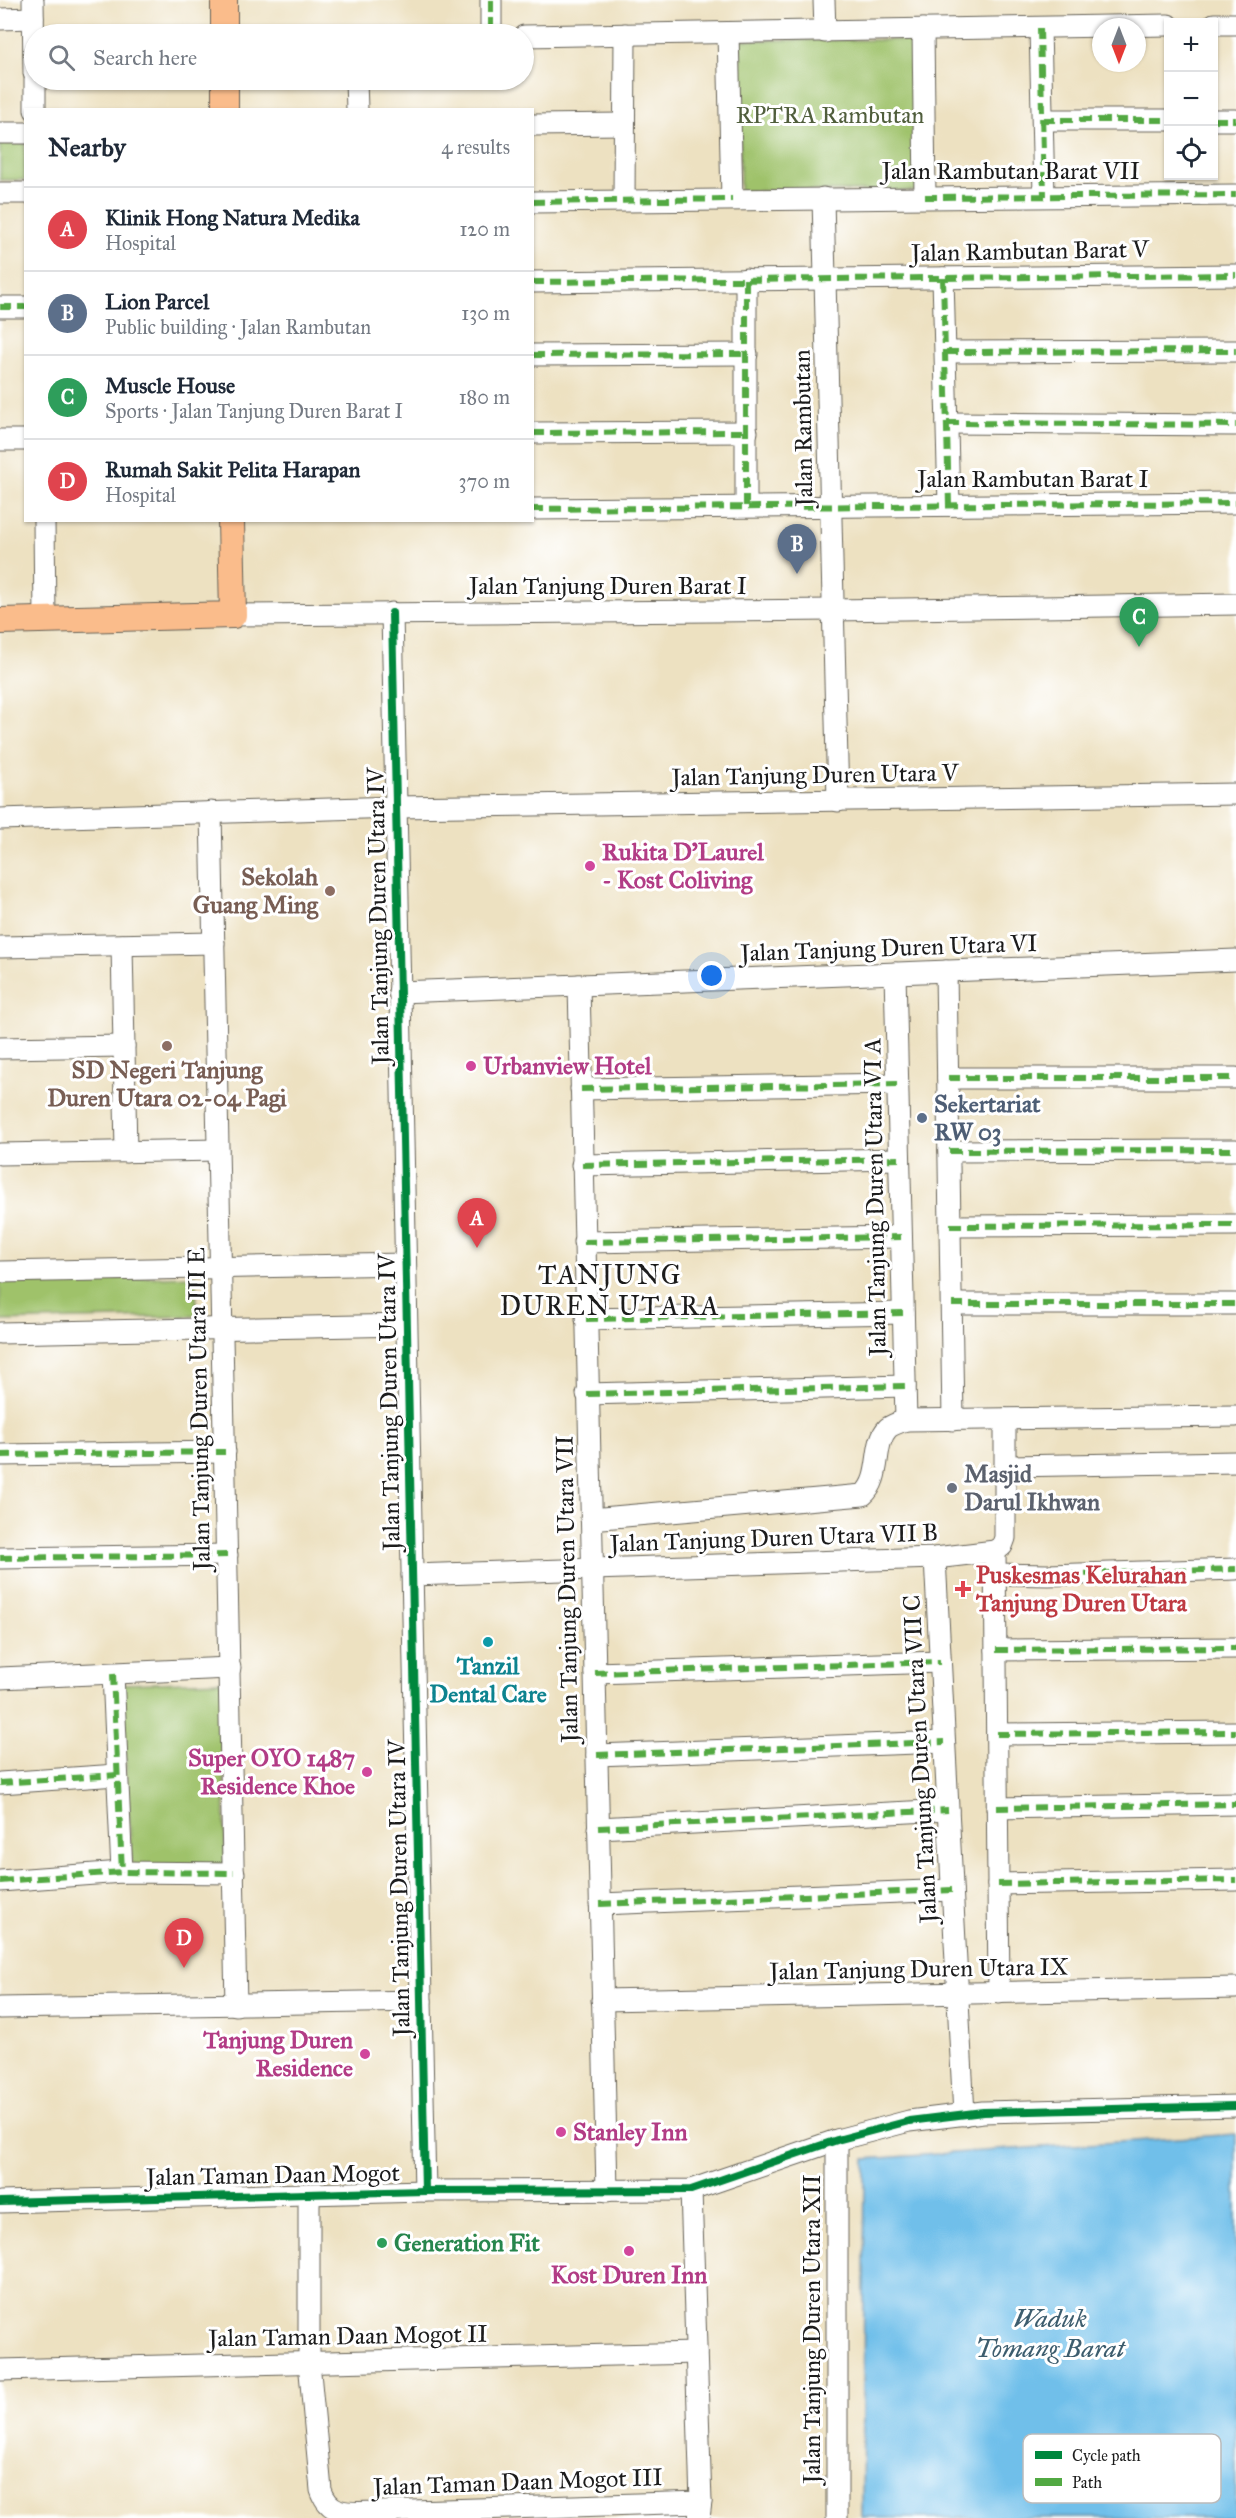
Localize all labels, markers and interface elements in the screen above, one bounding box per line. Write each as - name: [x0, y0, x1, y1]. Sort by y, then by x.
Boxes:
- north arrow: [1092, 18, 1146, 72]
- map controls: [1164, 18, 1218, 180]
- button: +: [1164, 18, 1218, 72]
- search box: [24, 24, 534, 90]
- icon: search: [45, 41, 78, 74]
- text: Search here: [93, 44, 197, 71]
- button: −: [1164, 72, 1218, 126]
- park label: RPTRA Rambutan: [736, 100, 924, 130]
- button: locate: [1164, 126, 1218, 180]
- text: Nearby: [48, 131, 126, 163]
- text: 4 results: [441, 135, 510, 159]
- street label: Jalan Rambutan Barat VII: [879, 156, 1140, 186]
- text: Klinik Hong Natura Medika: [105, 204, 360, 231]
- text: A: [61, 217, 74, 241]
- text: 120 m: [459, 217, 510, 241]
- text: Hospital: [105, 231, 176, 255]
- street label: Jalan Rambutan Barat V: [908, 234, 1150, 268]
- text: Lion Parcel: [105, 288, 209, 315]
- text: B: [61, 301, 74, 325]
- text: 130 m: [461, 301, 510, 325]
- text: Public building · Jalan Rambutan: [105, 315, 371, 339]
- street label: Jalan Rambutan: [787, 349, 819, 510]
- text: Muscle House: [105, 372, 235, 399]
- text: C: [61, 385, 74, 409]
- text: 180 m: [459, 385, 510, 409]
- text: Sports · Jalan Tanjung Duren Barat I: [105, 399, 403, 423]
- text: Rumah Sakit Pelita Harapan: [105, 456, 360, 483]
- street label: Jalan Rambutan Barat I: [914, 464, 1149, 494]
- text: D: [60, 469, 75, 493]
- text: 370 m: [459, 469, 510, 493]
- text: Hospital: [105, 483, 176, 507]
- pin: B: [778, 524, 816, 574]
- street label: Jalan Tanjung Duren Barat I: [466, 571, 747, 601]
- pin: C: [1120, 598, 1158, 647]
- street label: Jalan Tanjung Duren Utara V: [668, 757, 960, 793]
- street label: Jalan Tanjung Duren Utara IV: [360, 766, 396, 1068]
- place label: Rukita D'Laurel - Kost Coliving: [602, 837, 764, 895]
- marker: Rukita D'Laurel - Kost Coliving: [583, 859, 597, 873]
- place label: Sekolah Guang Ming: [193, 862, 319, 920]
- marker: Sekolah Guang Ming: [323, 884, 337, 898]
- street label: Jalan Tanjung Duren Utara VI: [737, 928, 1038, 968]
- your location: [697, 961, 726, 990]
- street label: Jalan Tanjung Duren Utara VI A: [857, 1038, 893, 1359]
- marker: SD Negeri Tanjung Duren Utara 02-04 Pagi: [160, 1039, 174, 1053]
- place label: Urbanview Hotel: [483, 1051, 652, 1081]
- place label: SD Negeri Tanjung Duren Utara 02-04 Pagi: [47, 1055, 287, 1113]
- marker: Urbanview Hotel: [464, 1059, 478, 1073]
- place label: Sekertariat RW 03: [934, 1089, 1041, 1147]
- marker: Sekertariat RW 03: [915, 1111, 929, 1125]
- pin: A: [458, 1198, 496, 1248]
- street label: Jalan Tanjung Duren Utara III E: [181, 1247, 217, 1574]
- street label: Jalan Tanjung Duren Utara IV: [371, 1252, 407, 1554]
- district label: TANJUNG DUREN UTARA: [500, 1258, 720, 1322]
- street label: Jalan Tanjung Duren Utara VII: [549, 1435, 585, 1746]
- place label: Masjid Darul Ikhwan: [964, 1459, 1100, 1517]
- marker: Masjid Darul Ikhwan: [945, 1481, 959, 1495]
- street label: Jalan Tanjung Duren Utara VII B: [606, 1517, 939, 1559]
- place label: Puskesmas Kelurahan Tanjung Duren Utara: [975, 1560, 1188, 1618]
- marker: Puskesmas Kelurahan Tanjung Duren Utara: [954, 1580, 972, 1598]
- street label: Jalan Tanjung Duren Utara VII C: [896, 1594, 944, 1927]
- marker: Tanzil Dental Care: [481, 1635, 495, 1649]
- place label: Tanzil Dental Care: [429, 1651, 547, 1709]
- street label: Jalan Tanjung Duren Utara IV: [381, 1738, 417, 2040]
- place label: Super OYO 1487 Residence Khoe: [188, 1743, 355, 1801]
- marker: Super OYO 1487 Residence Khoe: [360, 1765, 374, 1779]
- pin: D: [164, 1918, 204, 1968]
- street label: Jalan Tanjung Duren Utara IX: [766, 1951, 1069, 1987]
- place label: Tanjung Duren Residence: [202, 2025, 353, 2083]
- marker: Tanjung Duren Residence: [358, 2047, 372, 2061]
- place label: Stanley Inn: [573, 2117, 687, 2147]
- marker: Stanley Inn: [554, 2125, 568, 2139]
- street label: Jalan Taman Daan Mogot: [143, 2158, 401, 2192]
- street label: Jalan Tanjung Duren Utara XII: [797, 2174, 827, 2487]
- place label: Generation Fit: [394, 2228, 540, 2258]
- marker: Generation Fit: [375, 2236, 389, 2250]
- marker: Kost Duren Inn: [622, 2244, 636, 2258]
- place label: Kost Duren Inn: [551, 2260, 707, 2290]
- water label: Waduk Tomang Barat: [975, 2302, 1127, 2364]
- street label: Jalan Taman Daan Mogot II: [205, 2319, 488, 2353]
- legend: [1023, 2434, 1221, 2503]
- text: Cycle path: [1072, 2446, 1141, 2465]
- street label: Jalan Taman Daan Mogot III: [370, 2462, 663, 2502]
- text: Path: [1072, 2473, 1102, 2492]

